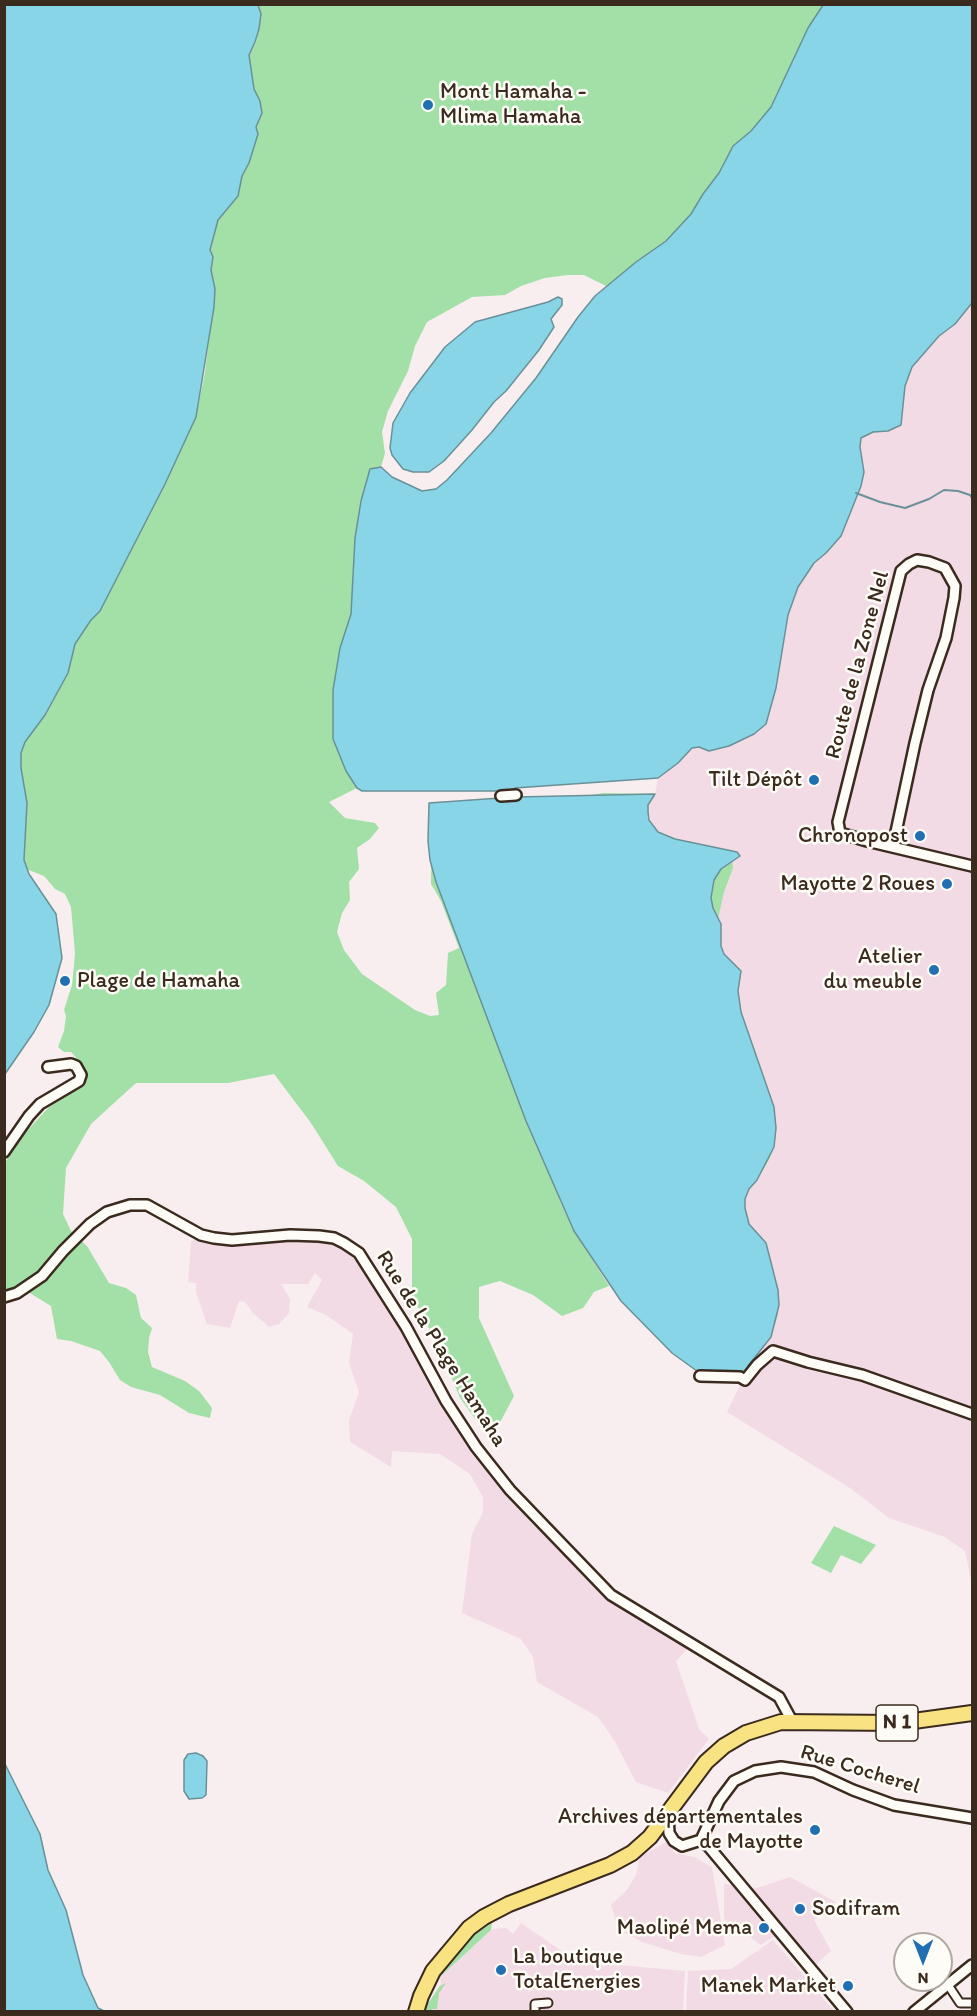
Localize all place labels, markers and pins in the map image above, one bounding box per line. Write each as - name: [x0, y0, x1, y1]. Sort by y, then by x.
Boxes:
- place label: Mont Hamaha - Mlima Hamaha: [440, 79, 587, 130]
- marker: Mont Hamaha - Mlima Hamaha: [421, 98, 435, 112]
- place label: Tilt Dépôt: [708, 767, 802, 793]
- marker: Tilt Dépôt: [807, 773, 821, 787]
- place label: Chronopost: [798, 823, 908, 849]
- marker: Chronopost: [913, 829, 927, 843]
- place label: Mayotte 2 Roues: [780, 871, 935, 897]
- marker: Mayotte 2 Roues: [940, 877, 954, 891]
- place label: Atelier du meuble: [823, 944, 922, 996]
- marker: Atelier du meuble: [927, 963, 941, 977]
- place label: Plage de Hamaha: [77, 968, 240, 994]
- marker: Plage de Hamaha: [58, 974, 72, 988]
- place label: Archives départementales de Mayotte: [558, 1804, 803, 1856]
- marker: Archives départementales de Mayotte: [808, 1823, 822, 1837]
- place label: Sodifram: [812, 1896, 900, 1922]
- marker: Sodifram: [793, 1902, 807, 1916]
- place label: Maolipé Mema: [617, 1915, 752, 1941]
- marker: Maolipé Mema: [757, 1921, 771, 1935]
- place label: La boutique TotalEnergies: [513, 1944, 641, 1996]
- marker: La boutique TotalEnergies: [494, 1963, 508, 1977]
- place label: Manek Market: [701, 1973, 836, 1999]
- marker: Manek Market: [841, 1979, 855, 1993]

